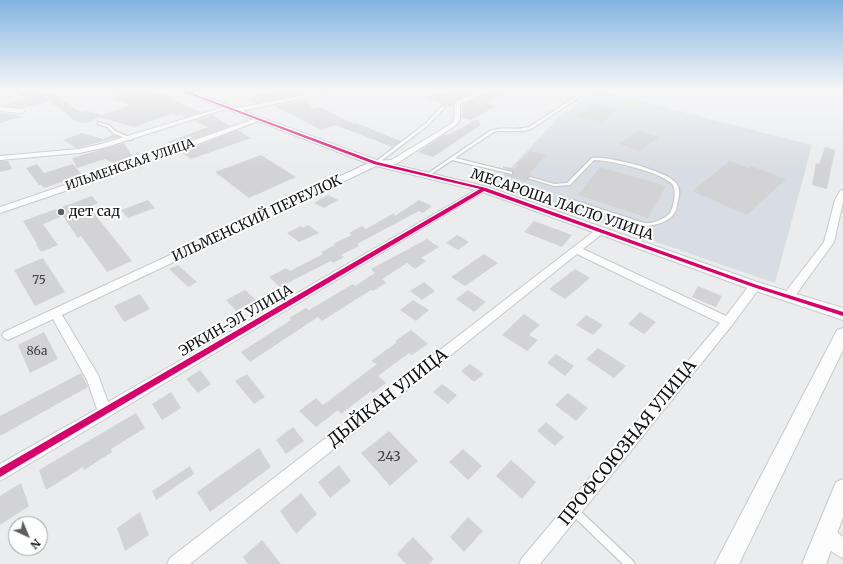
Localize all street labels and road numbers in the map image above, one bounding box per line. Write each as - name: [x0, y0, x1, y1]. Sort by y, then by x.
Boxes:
- street label: ИЛЬМЕНСКАЯ УЛИЦА: [64, 136, 196, 194]
- street label: МЕСАРОША ЛАСЛО УЛИЦА: [468, 166, 656, 244]
- street label: ИЛЬМЕНСКИЙ ПЕРЕУЛОК: [170, 172, 344, 266]
- street label: ЭРКИН-ЭЛ УЛИЦА: [176, 282, 296, 360]
- street label: ДЫЙКАН УЛИЦА: [324, 345, 452, 451]
- street label: ПРОФСОЮЗНАЯ УЛИЦА: [555, 356, 701, 530]

